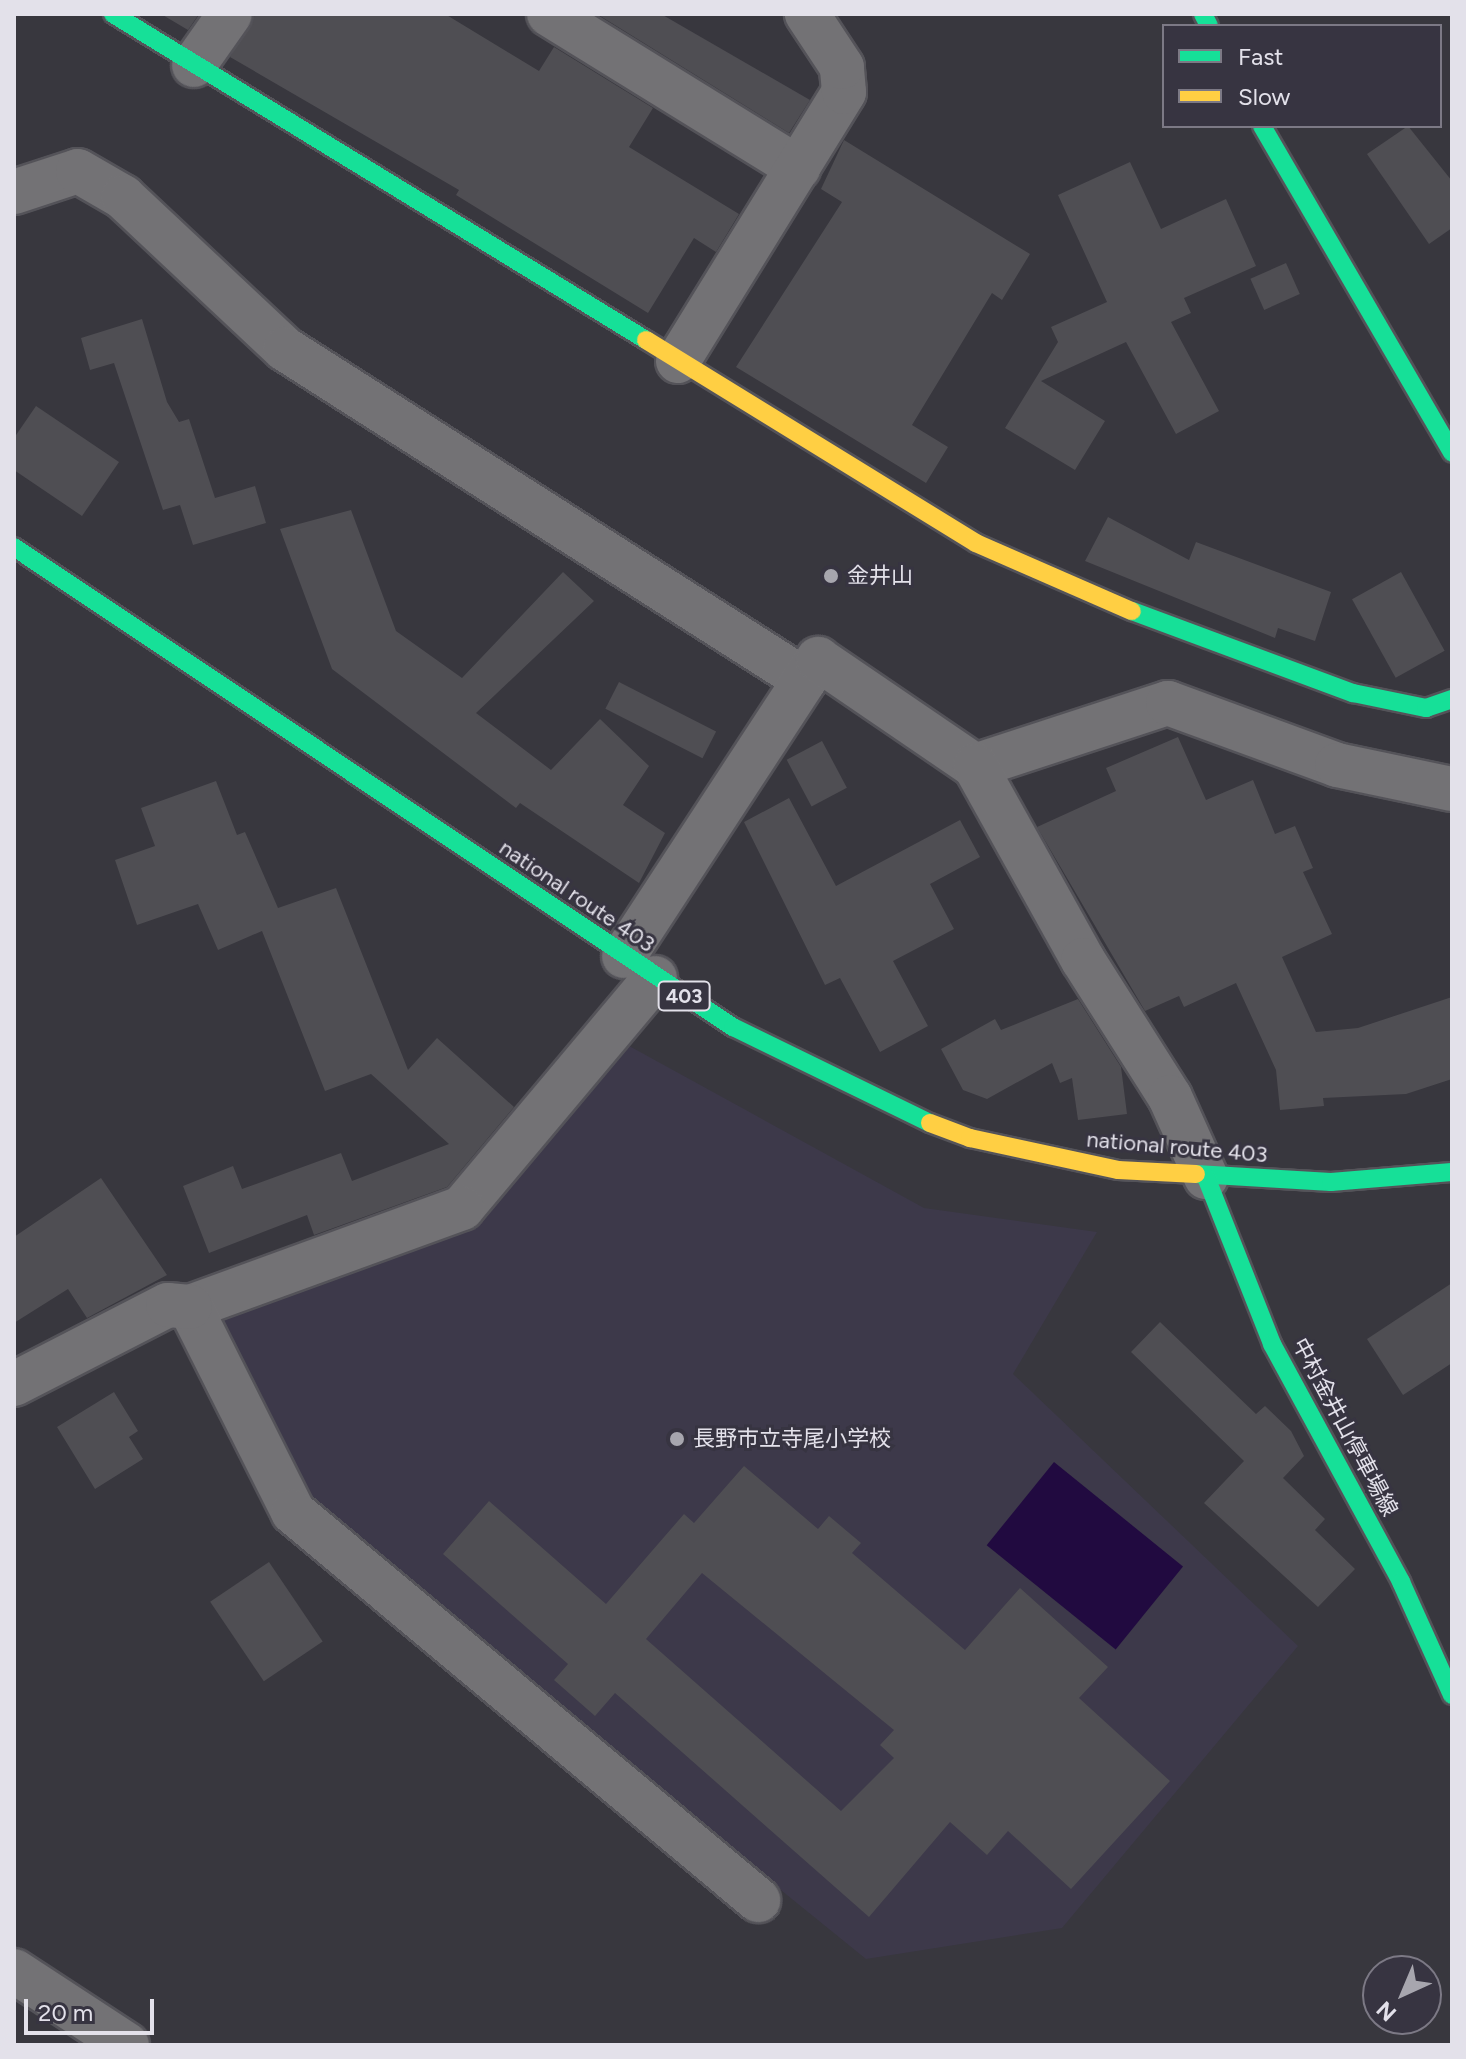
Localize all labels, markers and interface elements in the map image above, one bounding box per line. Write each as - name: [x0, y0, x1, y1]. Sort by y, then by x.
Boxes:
- legend: [1162, 24, 1442, 128]
- text: Fast: [1238, 42, 1283, 71]
- text: Slow: [1238, 82, 1290, 111]
- place label: 金井山: [847, 563, 913, 589]
- marker: 金井山: [822, 567, 840, 585]
- street label: national route 403: [494, 834, 660, 958]
- road number: 403: [656, 980, 712, 1012]
- street label: national route 403: [1086, 1126, 1268, 1168]
- street label: 中村金井山停車場線: [1287, 1333, 1403, 1521]
- place label: 長野市立寺尾小学校: [693, 1426, 891, 1452]
- marker: 長野市立寺尾小学校: [668, 1430, 686, 1448]
- north arrow: [1362, 1955, 1442, 2035]
- scale bar: [28, 1983, 158, 2033]
- text: N: [1371, 1996, 1402, 2027]
- text: 20 m: [38, 1998, 93, 2027]

